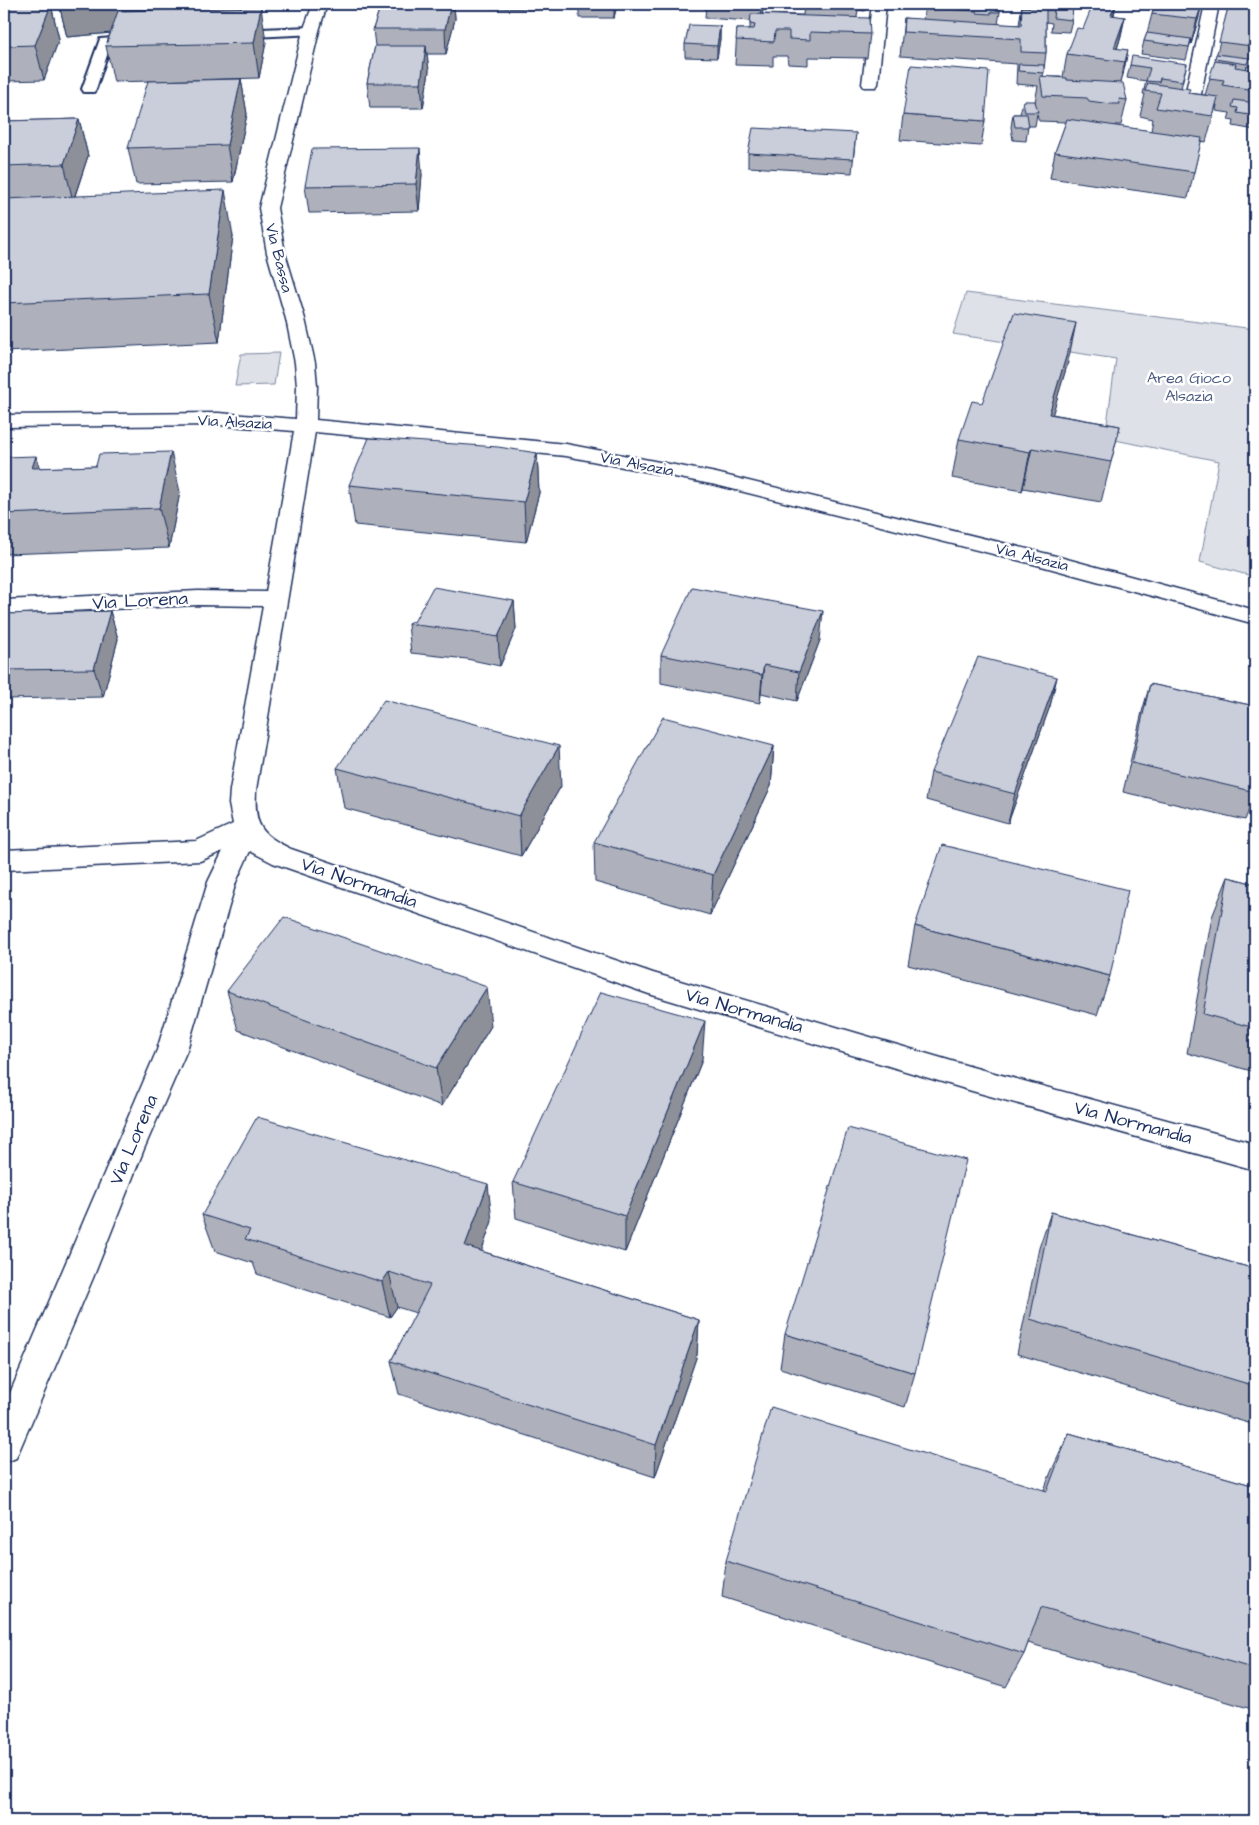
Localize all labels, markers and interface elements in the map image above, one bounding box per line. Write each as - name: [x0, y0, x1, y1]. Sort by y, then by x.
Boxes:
- street label: Via Bassa: [260, 221, 298, 295]
- park label: Area Gioco Alsazia: [1147, 367, 1231, 407]
- street label: Via Alsazia: [197, 409, 273, 435]
- street label: Via Alsazia: [598, 446, 676, 482]
- street label: Via Alsazia: [993, 537, 1071, 577]
- street label: Via Lorena: [91, 585, 189, 617]
- street label: Via Normandia: [297, 850, 421, 916]
- street label: Via Normandia: [682, 981, 806, 1041]
- street label: Via Lorena: [103, 1090, 165, 1189]
- street label: Via Normandia: [1071, 1094, 1195, 1152]

